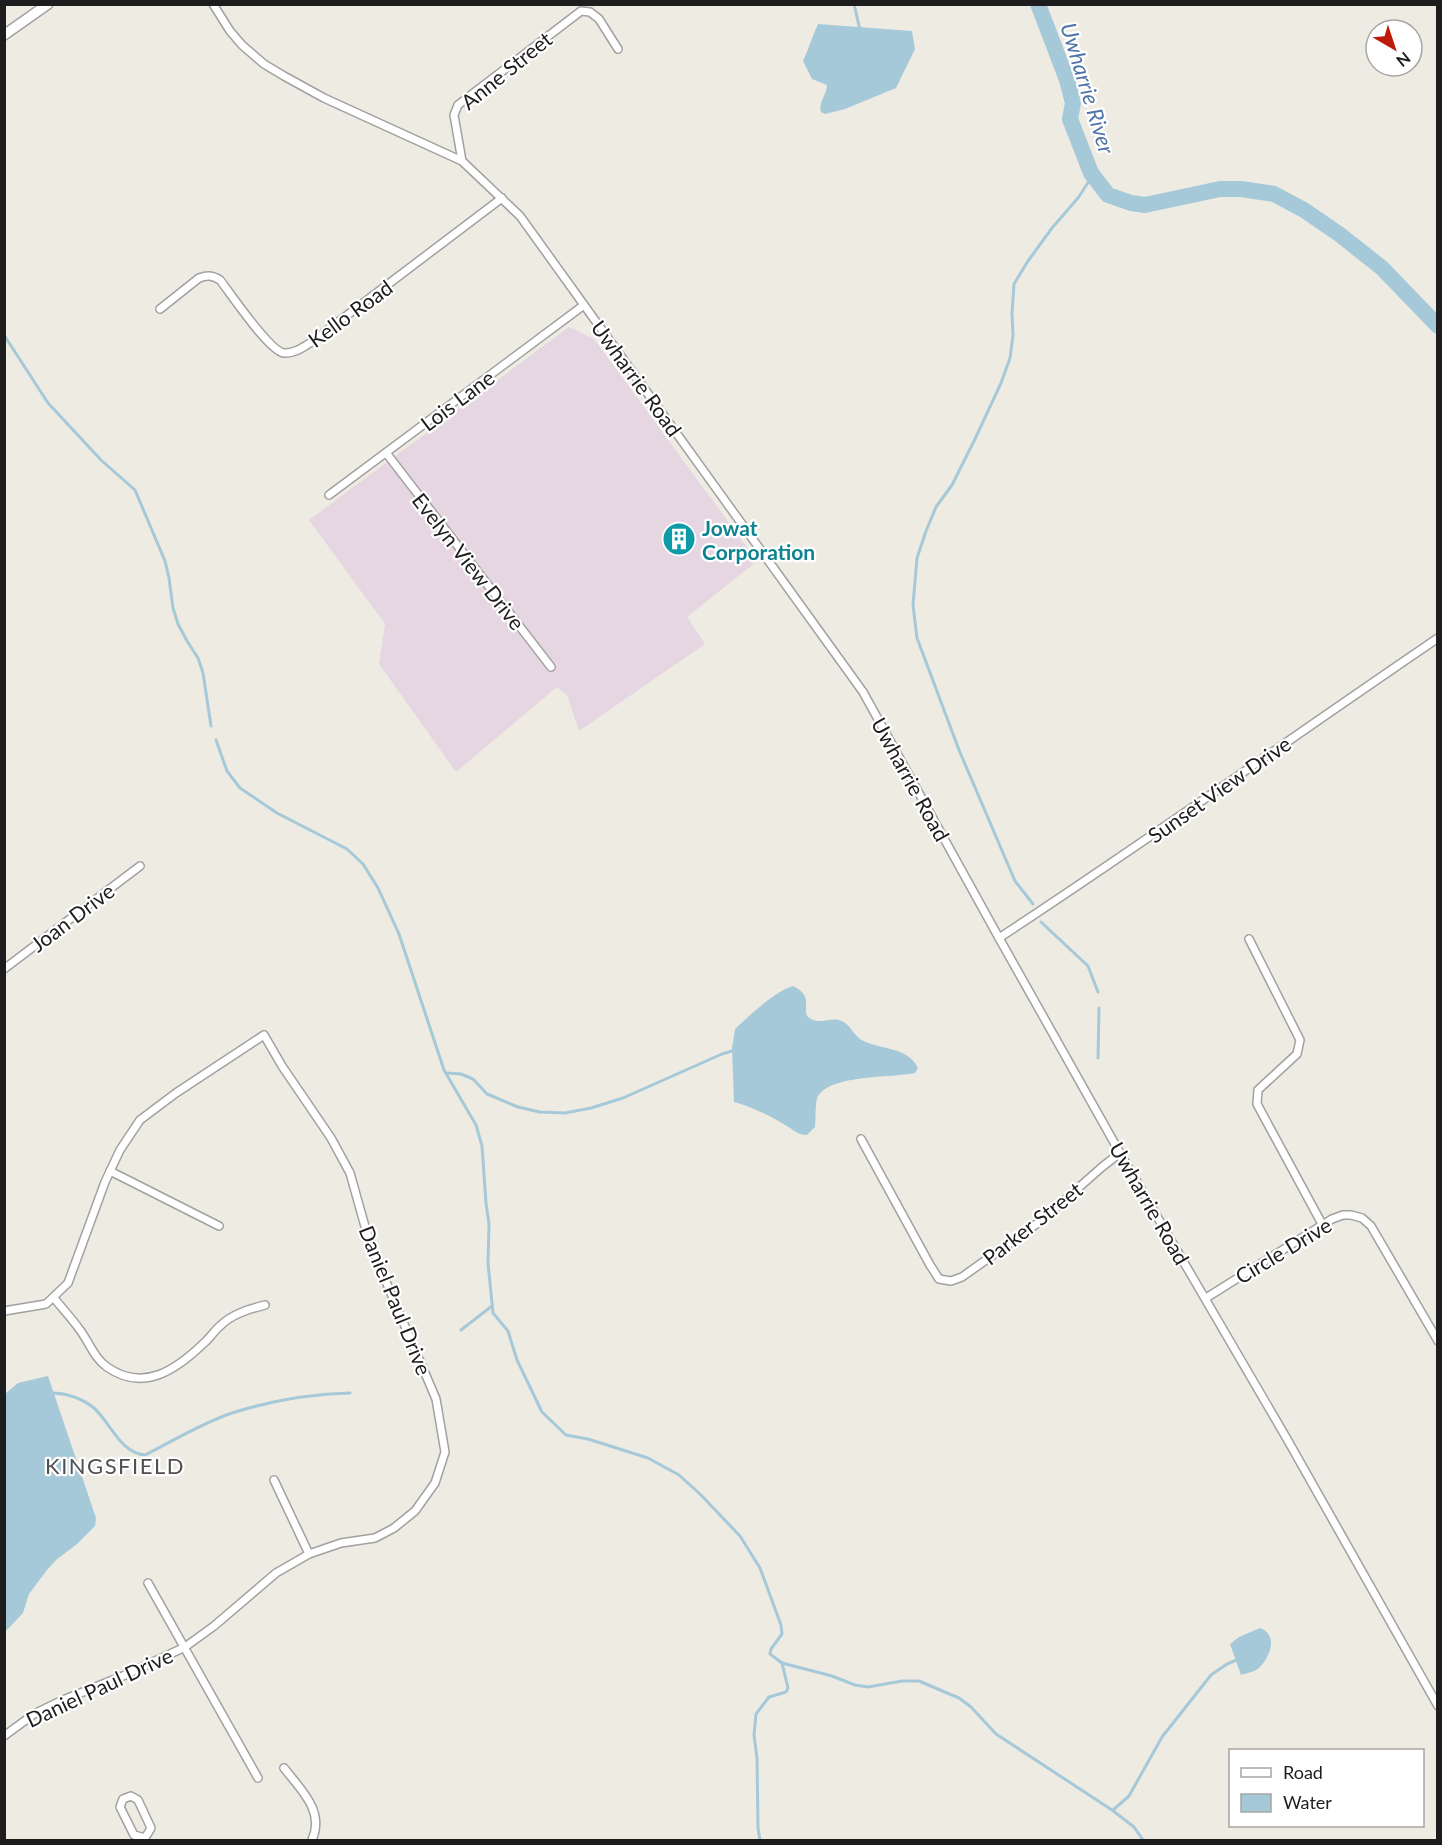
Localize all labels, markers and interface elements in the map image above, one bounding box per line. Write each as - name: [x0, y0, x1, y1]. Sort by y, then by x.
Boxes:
- north arrow: [1364, 18, 1424, 78]
- water label: Uwharrie River: [1055, 19, 1121, 157]
- street label: Anne Street: [456, 26, 557, 114]
- text: N: [1393, 49, 1415, 71]
- street label: Kello Road: [303, 274, 397, 352]
- street label: Uwharrie Road: [587, 315, 687, 441]
- street label: Lois Lane: [415, 364, 499, 436]
- street label: Evelyn View Drive: [408, 487, 530, 635]
- place label: Jowat Corporation: [702, 515, 815, 564]
- building icon: Jowat Corporation: [661, 521, 697, 557]
- street label: Uwharrie Road: [867, 713, 955, 845]
- street label: Sunset View Drive: [1143, 730, 1295, 848]
- street label: Joan Drive: [25, 878, 119, 956]
- street label: Uwharrie Road: [1105, 1137, 1195, 1269]
- street label: Parker Street: [977, 1176, 1087, 1270]
- street label: Circle Drive: [1230, 1212, 1336, 1288]
- street label: Daniel Paul Drive: [355, 1222, 437, 1378]
- district label: KINGSFIELD: [45, 1452, 185, 1479]
- street label: Daniel Paul Drive: [22, 1642, 176, 1732]
- legend: [1229, 1749, 1424, 1827]
- text: Road: [1283, 1761, 1323, 1783]
- text: Water: [1283, 1791, 1332, 1813]

